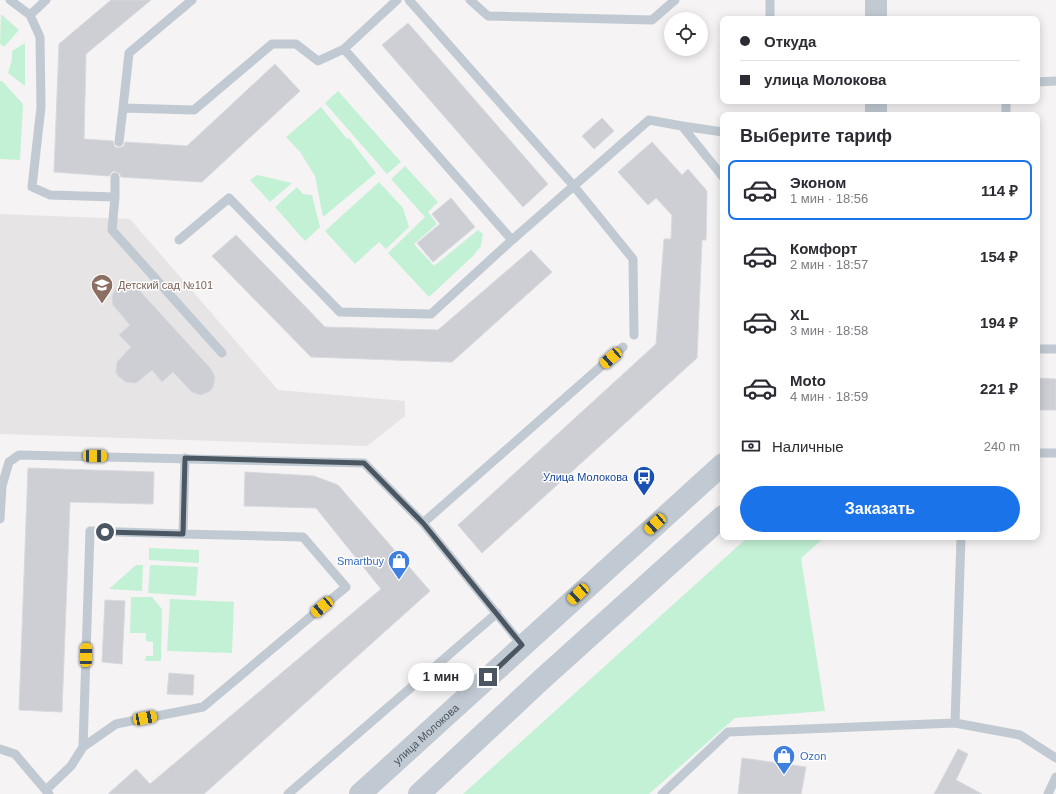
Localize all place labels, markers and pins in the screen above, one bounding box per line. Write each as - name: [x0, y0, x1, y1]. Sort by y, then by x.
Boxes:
- school or university icon: Детский сад №101: [89, 272, 115, 305]
- place label: Детский сад №101: [118, 279, 213, 291]
- bus stop icon: Улица Молокова: [631, 464, 657, 497]
- place label: Улица Молокова: [543, 471, 629, 483]
- shop icon: Smartbuy: [386, 548, 412, 581]
- place label: Smartbuy: [337, 555, 384, 567]
- shop icon: Ozon: [771, 743, 797, 776]
- place label: Ozon: [800, 750, 826, 762]

